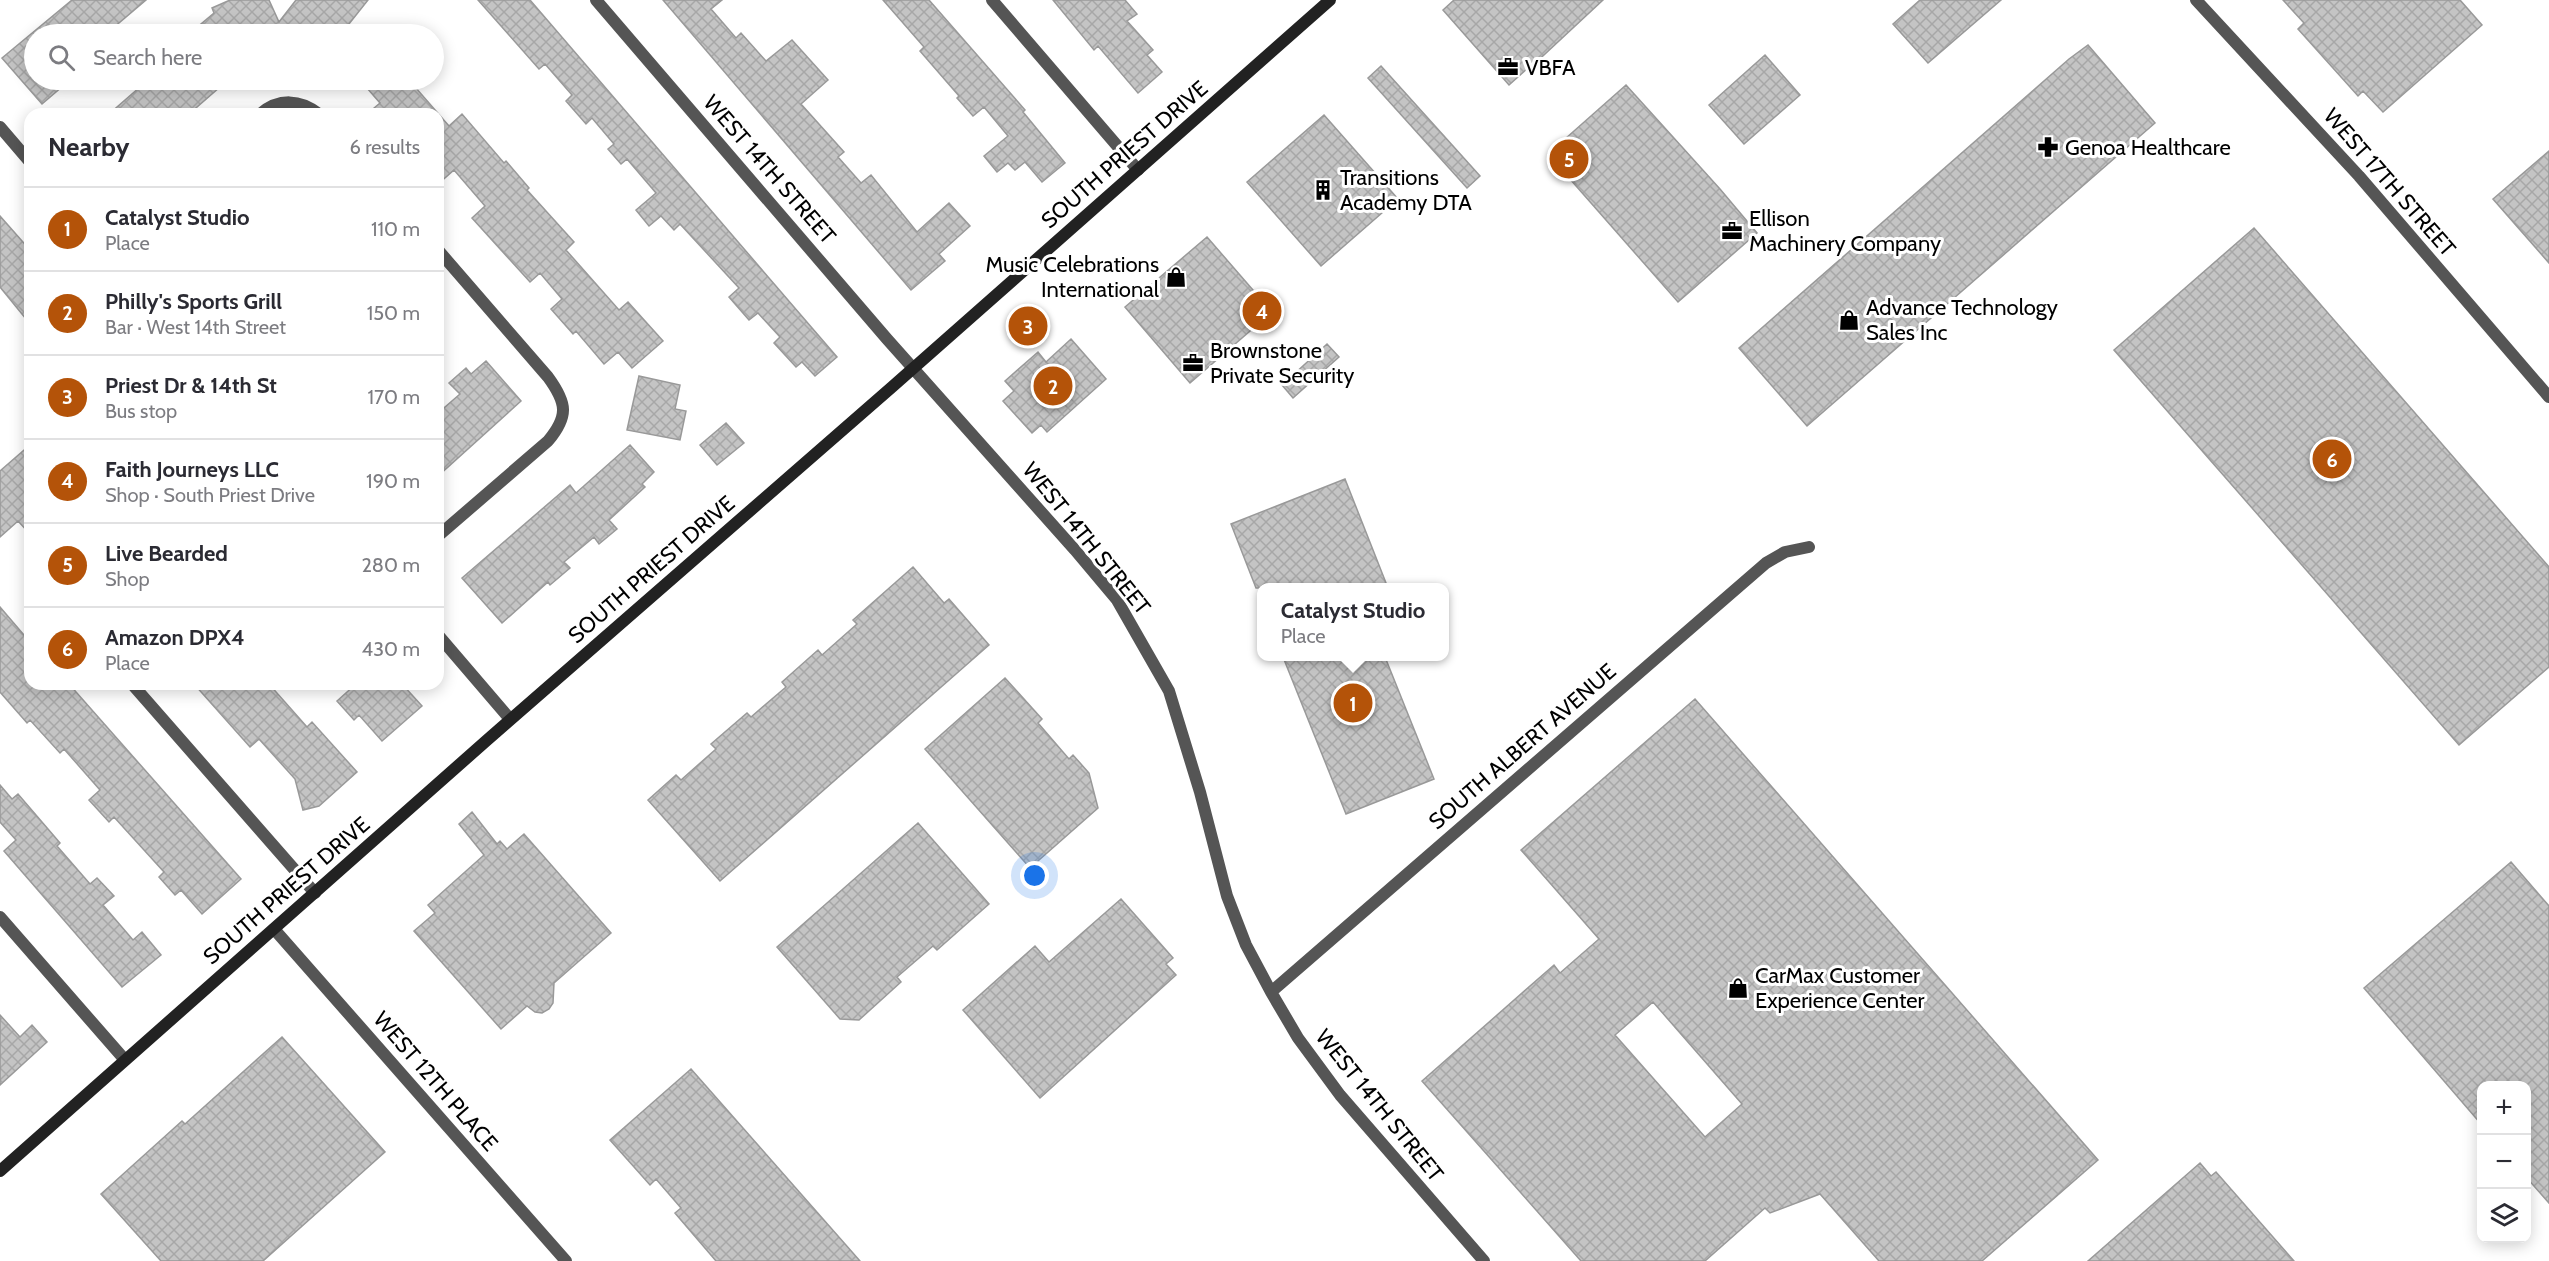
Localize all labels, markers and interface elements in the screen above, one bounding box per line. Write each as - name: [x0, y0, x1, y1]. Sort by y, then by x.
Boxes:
- search box: [24, 24, 444, 90]
- icon: search: [45, 41, 78, 74]
- text: Search here: [93, 44, 202, 71]
- place label: VBFA: [1525, 54, 1576, 81]
- office icon: VBFA: [1496, 55, 1520, 79]
- street label: SOUTH PRIEST DRIVE: [1036, 75, 1213, 234]
- street label: WEST 14TH STREET: [698, 89, 842, 249]
- street label: WEST 17TH STREET: [2318, 103, 2461, 262]
- text: Nearby: [48, 131, 129, 163]
- place label: Genoa Healthcare: [2065, 134, 2231, 161]
- text: 6 results: [349, 135, 420, 159]
- pharmacy icon: Genoa Healthcare: [2036, 135, 2060, 159]
- pin: 5: [1550, 136, 1588, 182]
- place label: Transitions Academy DTA: [1340, 164, 1472, 216]
- building icon: Transitions Academy DTA: [1311, 178, 1335, 202]
- text: Catalyst Studio: [105, 204, 250, 231]
- place label: Ellison Machinery Company: [1749, 205, 1941, 257]
- text: 1: [64, 217, 71, 241]
- text: 110 m: [371, 217, 420, 241]
- office icon: Ellison Machinery Company: [1720, 219, 1744, 243]
- text: Place: [105, 231, 150, 255]
- place label: Music Celebrations International: [985, 251, 1160, 303]
- shop icon: Music Celebrations International: [1164, 265, 1188, 289]
- text: Philly's Sports Grill: [105, 288, 282, 315]
- pin: 4: [1242, 288, 1282, 334]
- place label: Advance Technology Sales Inc: [1866, 294, 2058, 346]
- text: 2: [62, 301, 73, 325]
- text: 150 m: [367, 301, 420, 325]
- pin: 3: [1008, 304, 1048, 348]
- shop icon: Advance Technology Sales Inc: [1837, 308, 1861, 332]
- text: Bar · West 14th Street: [105, 315, 286, 339]
- place label: Brownstone Private Security: [1210, 337, 1354, 389]
- office icon: Brownstone Private Security: [1181, 351, 1205, 375]
- pin: 2: [1034, 364, 1072, 408]
- text: Priest Dr & 14th St: [105, 372, 277, 399]
- text: 3: [62, 385, 73, 409]
- text: 170 m: [368, 385, 420, 409]
- text: Bus stop: [105, 399, 177, 423]
- pin: 6: [2312, 436, 2352, 482]
- text: Faith Journeys LLC: [105, 456, 279, 483]
- street label: WEST 14TH STREET: [1017, 457, 1156, 620]
- text: 4: [61, 469, 74, 493]
- text: 190 m: [366, 469, 420, 493]
- text: Shop · South Priest Drive: [105, 483, 315, 507]
- street label: SOUTH PRIEST DRIVE: [563, 490, 740, 649]
- text: Live Bearded: [105, 540, 228, 567]
- text: 5: [62, 553, 73, 577]
- text: 280 m: [361, 553, 420, 577]
- text: Shop: [105, 567, 150, 591]
- popup: [1257, 583, 1449, 661]
- text: Catalyst Studio: [1281, 597, 1425, 624]
- text: Amazon DPX4: [105, 624, 245, 651]
- text: Place: [1281, 624, 1326, 648]
- text: 6: [62, 637, 73, 661]
- text: 430 m: [362, 637, 420, 661]
- text: Place: [105, 651, 150, 675]
- street label: SOUTH ALBERT AVENUE: [1423, 658, 1621, 835]
- pin: 1: [1334, 680, 1372, 726]
- street label: SOUTH PRIEST DRIVE: [198, 811, 375, 970]
- your location: [1020, 861, 1049, 890]
- place label: CarMax Customer Experience Center: [1755, 962, 1925, 1014]
- shop icon: CarMax Customer Experience Center: [1726, 976, 1750, 1000]
- street label: WEST 12TH PLACE: [368, 1006, 504, 1157]
- street label: WEST 14TH STREET: [1310, 1024, 1449, 1187]
- map controls: [2477, 1081, 2531, 1243]
- button: +: [2477, 1081, 2531, 1135]
- button: −: [2477, 1135, 2531, 1189]
- button: layers: [2477, 1189, 2531, 1243]

